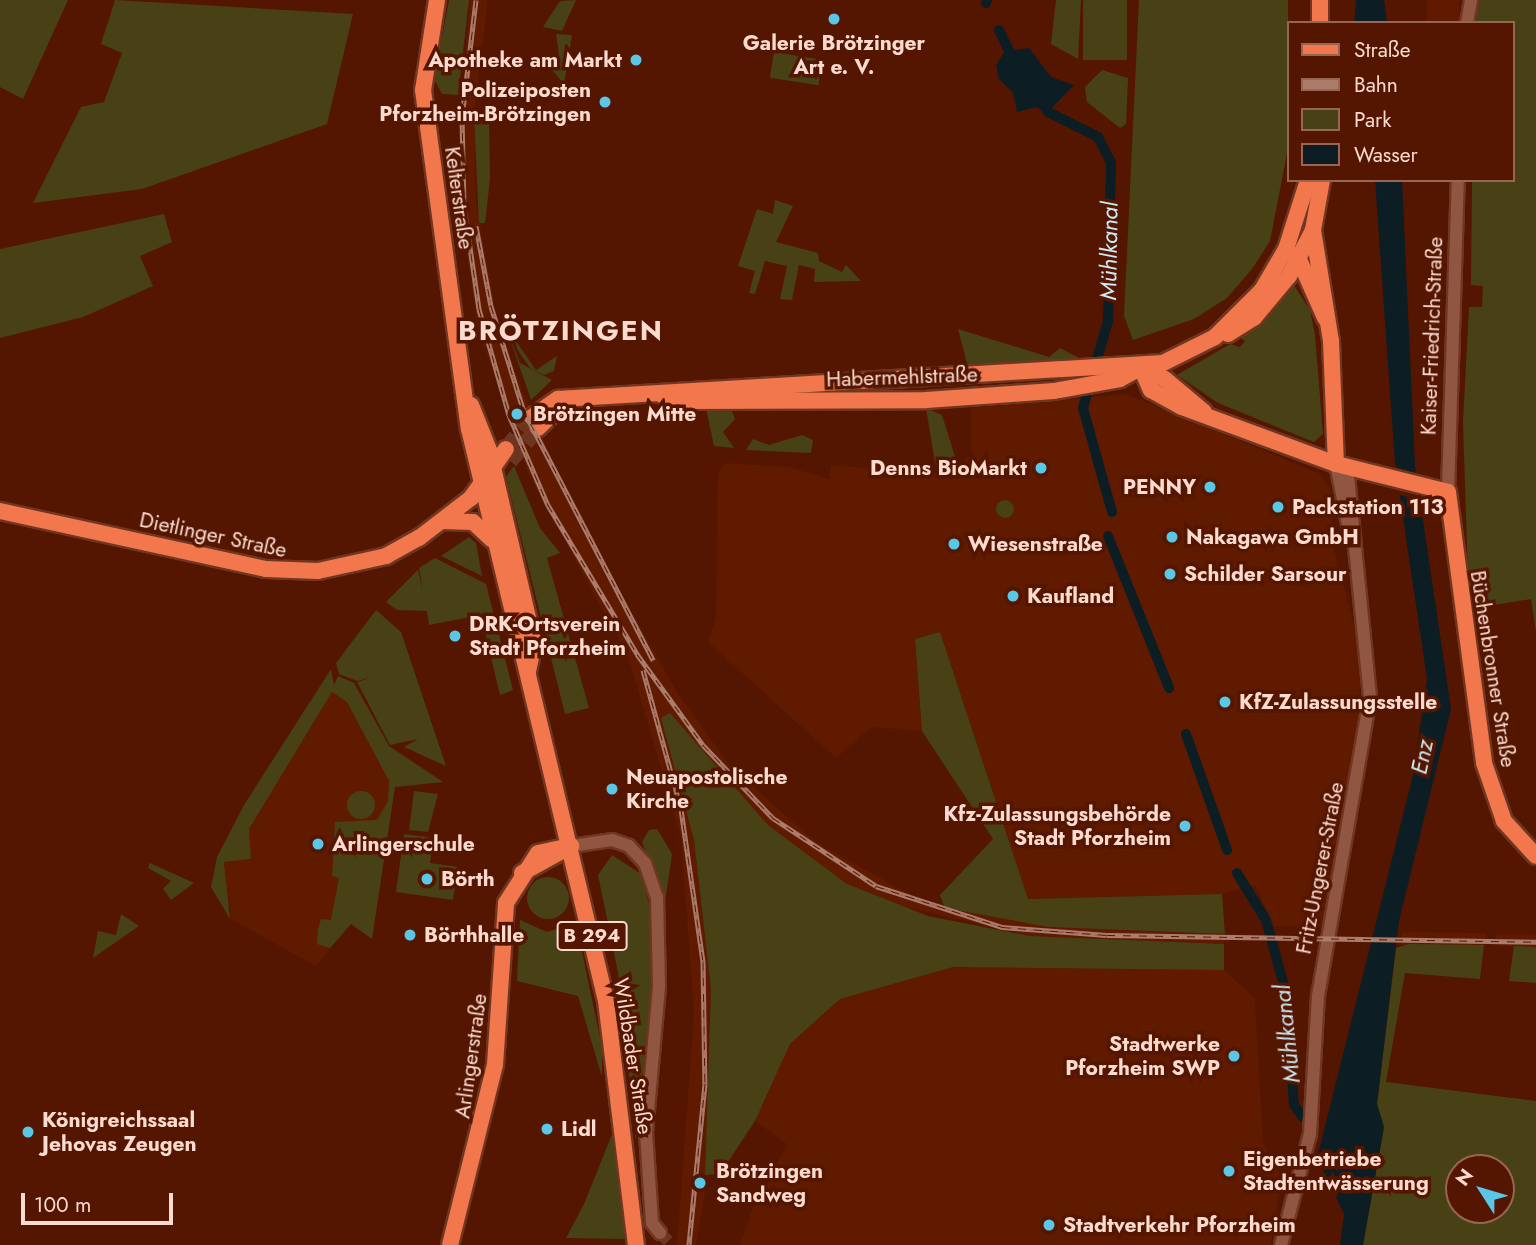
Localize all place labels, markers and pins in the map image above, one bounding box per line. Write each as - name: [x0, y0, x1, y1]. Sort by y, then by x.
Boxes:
- marker: Galerie Brötzinger Art e. V.: [826, 11, 842, 27]
- place label: Galerie Brötzinger Art e. V.: [743, 30, 925, 80]
- place label: Apotheke am Markt: [428, 47, 622, 73]
- marker: Apotheke am Markt: [628, 52, 644, 68]
- place label: Polizeiposten Pforzheim-Brötzingen: [379, 77, 591, 127]
- marker: Polizeiposten Pforzheim-Brötzingen: [597, 94, 613, 110]
- place label: Brötzingen Mitte: [533, 401, 696, 427]
- marker: Brötzingen Mitte: [507, 404, 527, 424]
- place label: Denns BioMarkt: [870, 455, 1027, 481]
- marker: Denns BioMarkt: [1033, 460, 1049, 476]
- place label: PENNY: [1123, 474, 1196, 500]
- marker: PENNY: [1202, 479, 1218, 495]
- place label: Packstation 113: [1292, 494, 1443, 520]
- marker: Packstation 113: [1270, 499, 1286, 515]
- place label: Nakagawa GmbH: [1186, 524, 1359, 550]
- marker: Nakagawa GmbH: [1164, 529, 1180, 545]
- place label: Wiesenstraße: [968, 531, 1103, 557]
- marker: Wiesenstraße: [946, 536, 962, 552]
- place label: Schilder Sarsour: [1184, 561, 1347, 587]
- marker: Schilder Sarsour: [1162, 566, 1178, 582]
- place label: Kaufland: [1027, 583, 1114, 609]
- marker: Kaufland: [1005, 588, 1021, 604]
- place label: DRK-Ortsverein Stadt Pforzheim: [469, 611, 626, 661]
- marker: DRK-Ortsverein Stadt Pforzheim: [447, 628, 463, 644]
- place label: KfZ-Zulassungsstelle: [1239, 689, 1437, 715]
- marker: KfZ-Zulassungsstelle: [1217, 694, 1233, 710]
- place label: Neuapostolische Kirche: [626, 764, 787, 814]
- marker: Neuapostolische Kirche: [604, 781, 620, 797]
- place label: Kfz-Zulassungsbehörde Stadt Pforzheim: [943, 801, 1171, 851]
- marker: Kfz-Zulassungsbehörde Stadt Pforzheim: [1177, 818, 1193, 834]
- place label: Arlingerschule: [332, 831, 475, 857]
- marker: Arlingerschule: [310, 836, 326, 852]
- place label: Börth: [441, 866, 495, 892]
- marker: Börth: [419, 871, 435, 887]
- place label: Börthhalle: [424, 922, 524, 948]
- marker: Börthhalle: [402, 927, 418, 943]
- place label: Stadtwerke Pforzheim SWP: [1065, 1031, 1220, 1081]
- marker: Stadtwerke Pforzheim SWP: [1226, 1048, 1242, 1064]
- place label: Königreichssaal Jehovas Zeugen: [42, 1107, 197, 1157]
- place label: Lidl: [561, 1116, 597, 1142]
- marker: Lidl: [539, 1121, 555, 1137]
- marker: Königreichssaal Jehovas Zeugen: [20, 1124, 36, 1140]
- place label: Eigenbetriebe Stadtentwässerung: [1243, 1146, 1429, 1196]
- place label: Brötzingen Sandweg: [716, 1158, 823, 1208]
- marker: Eigenbetriebe Stadtentwässerung: [1221, 1163, 1237, 1179]
- marker: Brötzingen Sandweg: [690, 1173, 710, 1193]
- place label: Stadtverkehr Pforzheim: [1063, 1212, 1296, 1238]
- marker: Stadtverkehr Pforzheim: [1041, 1217, 1057, 1233]

